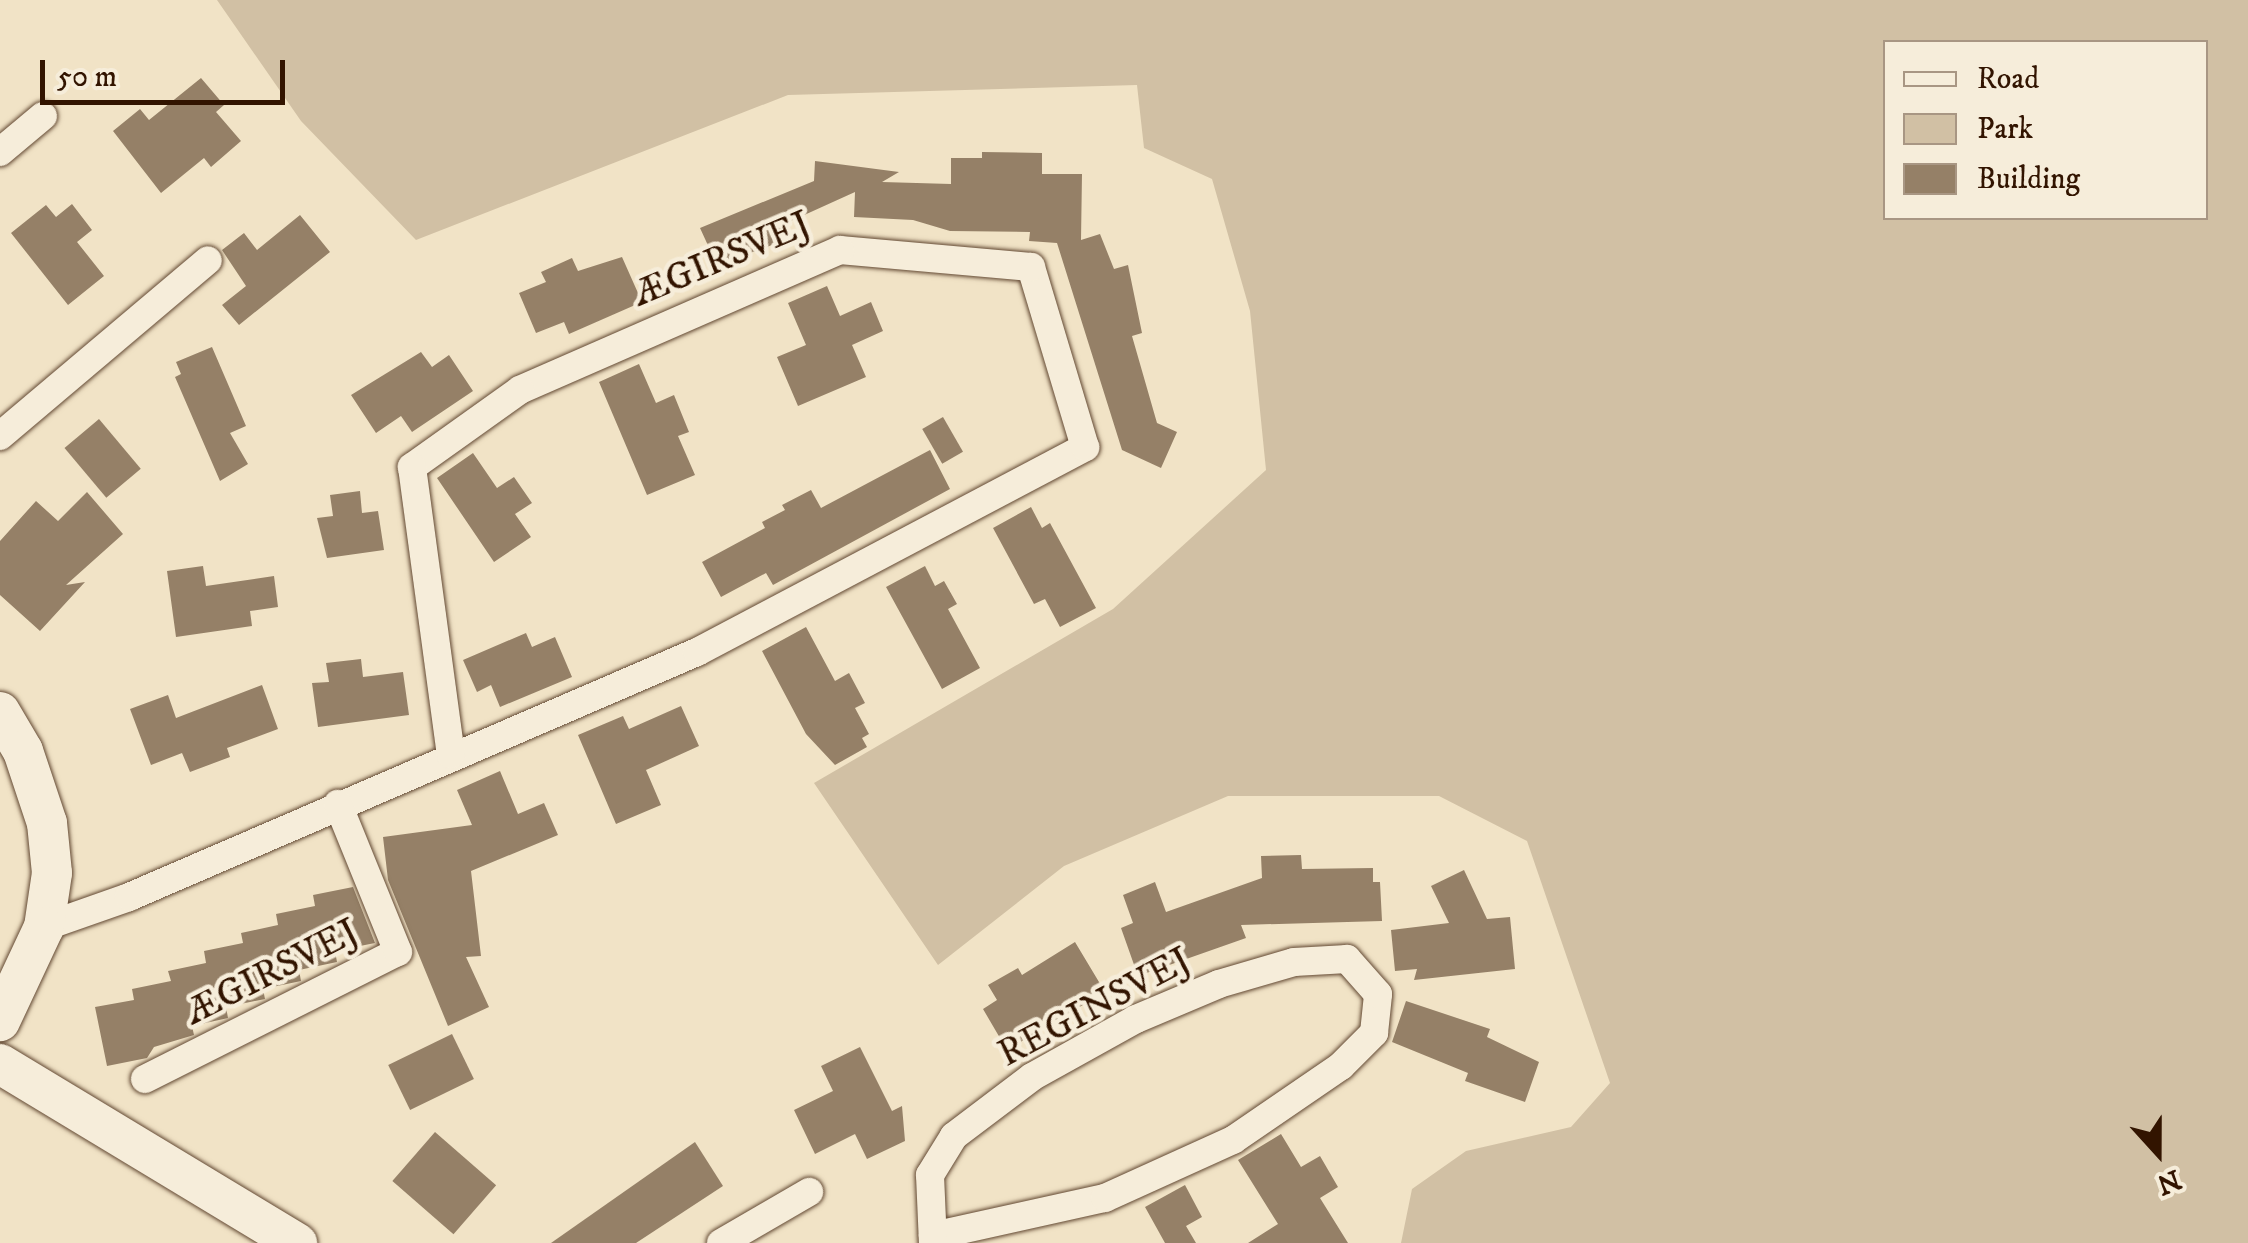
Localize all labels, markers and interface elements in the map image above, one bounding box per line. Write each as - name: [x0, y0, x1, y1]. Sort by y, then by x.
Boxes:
- scale bar: [45, 40, 290, 102]
- legend: [1883, 40, 2208, 220]
- text: 50 m: [57, 59, 117, 96]
- text: Road: [1977, 61, 2039, 98]
- text: Park: [1977, 111, 2033, 148]
- text: Building: [1977, 161, 2080, 198]
- street label: ÆGIRSVEJ: [626, 202, 818, 318]
- street label: ÆGIRSVEJ: [177, 910, 367, 1036]
- street label: REGINSVEJ: [991, 938, 1199, 1078]
- north arrow: [2108, 1103, 2208, 1203]
- text: N: [2152, 1161, 2186, 1202]

